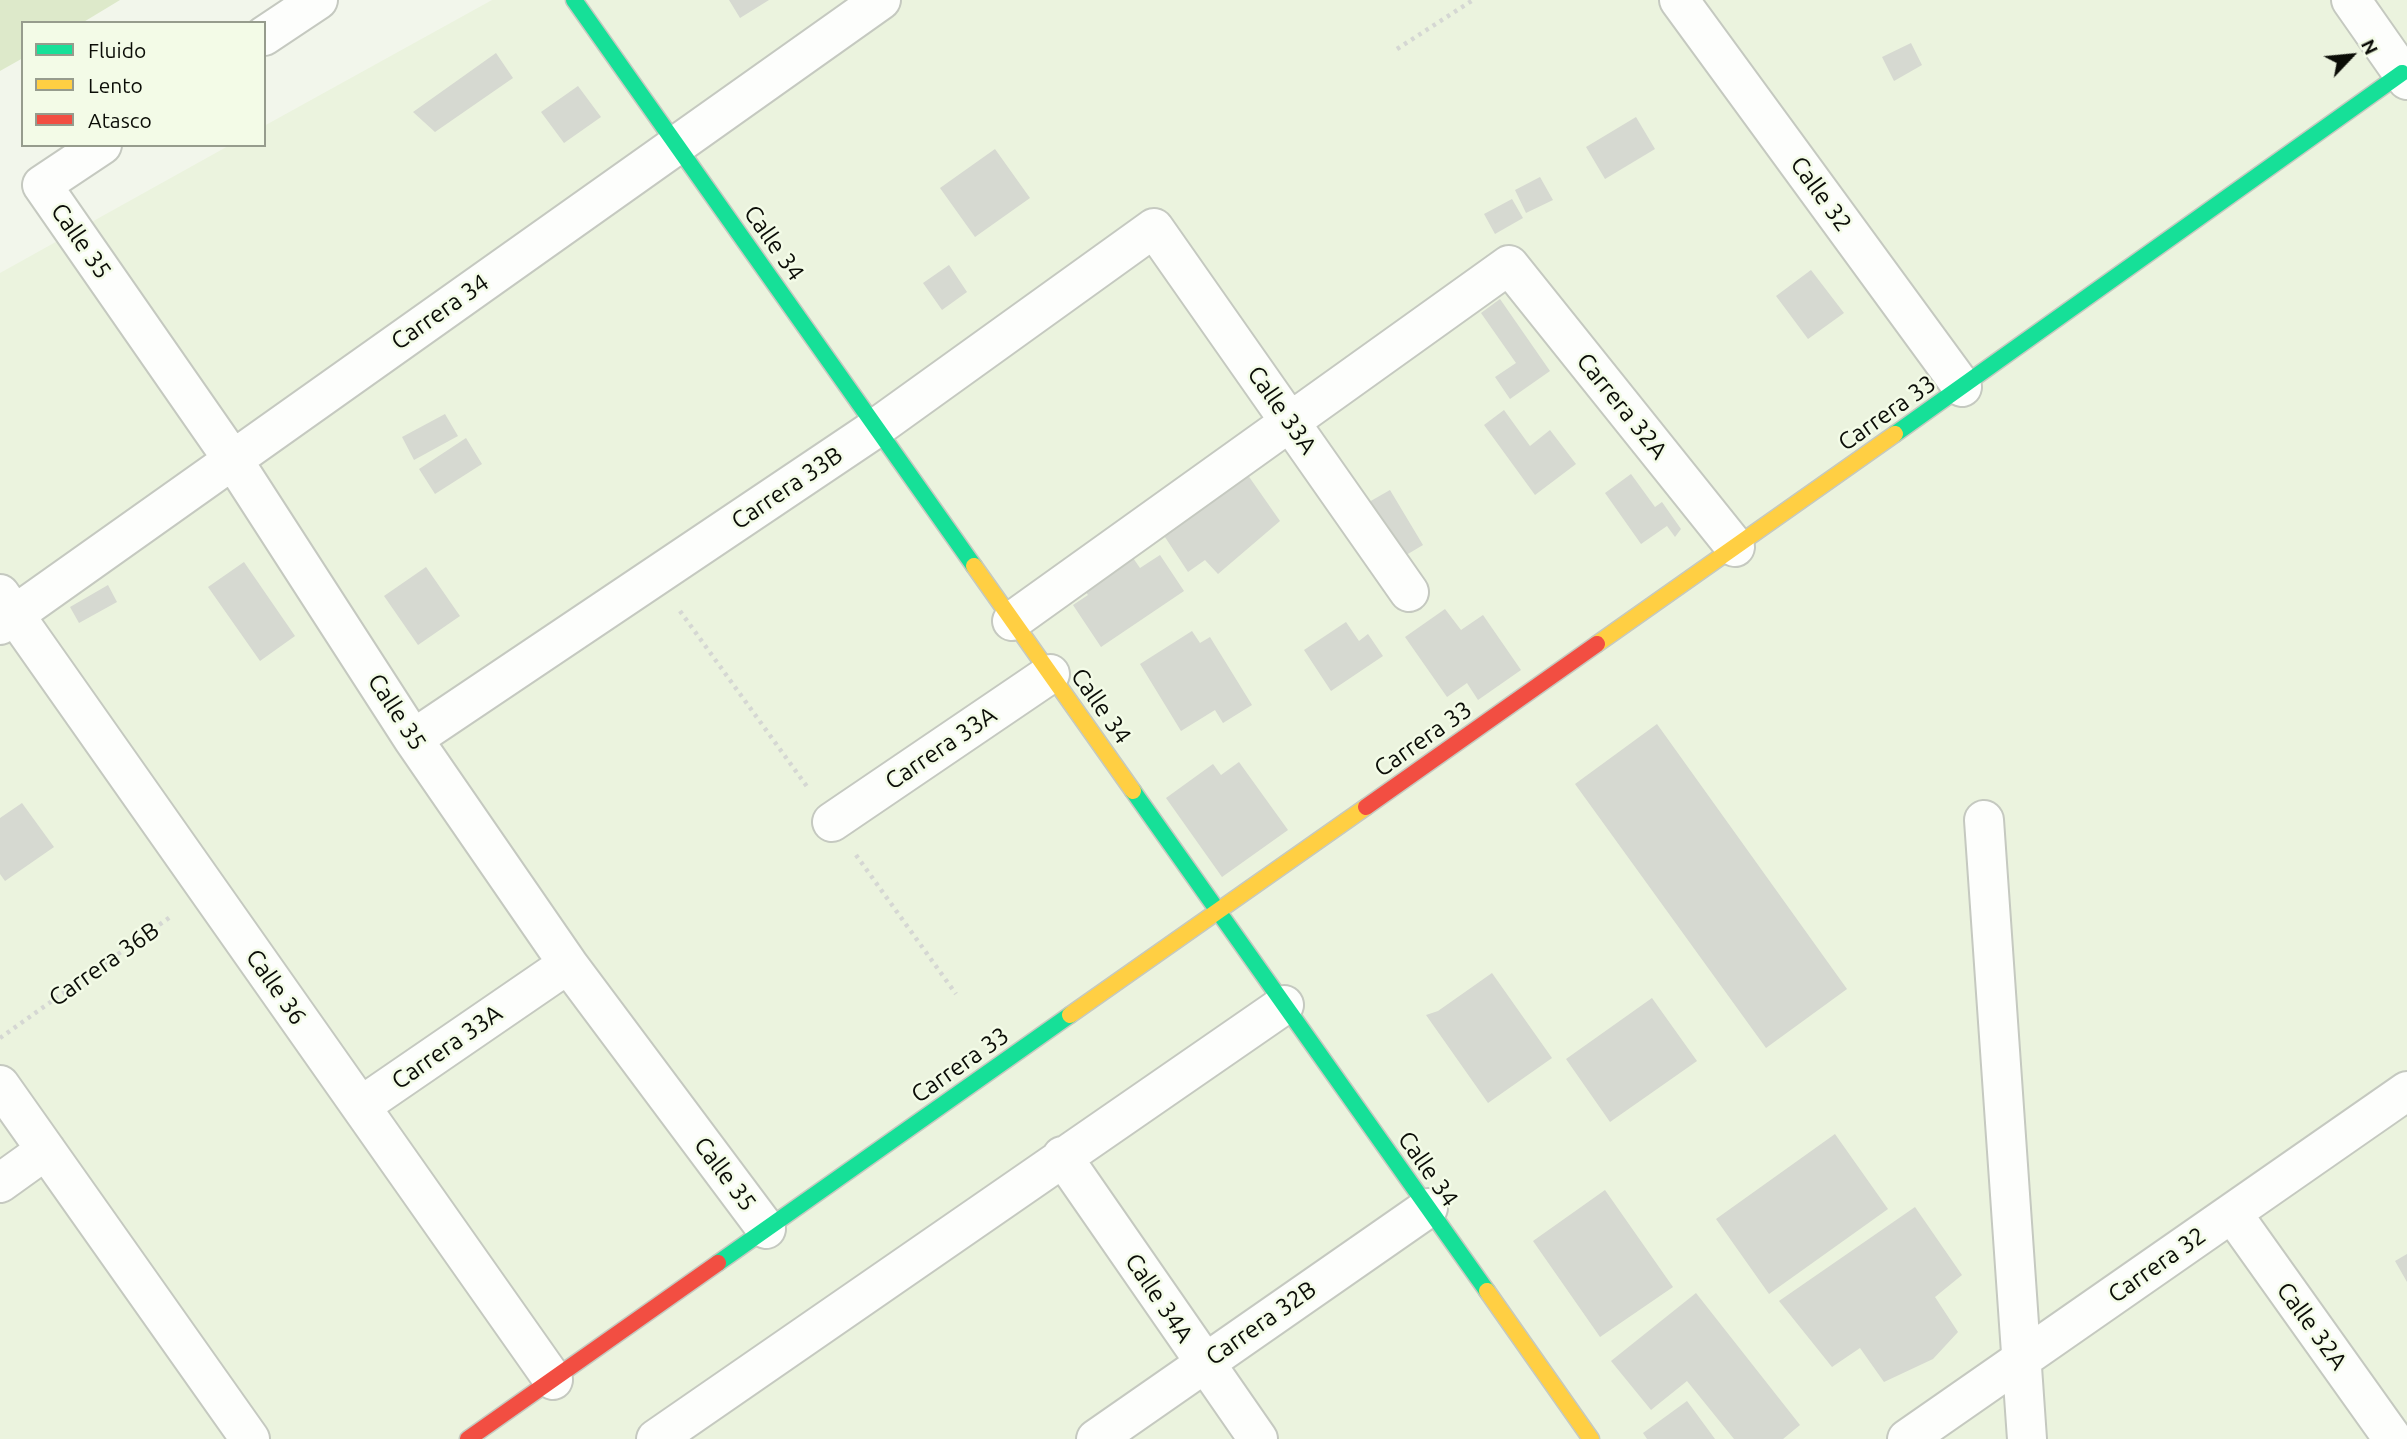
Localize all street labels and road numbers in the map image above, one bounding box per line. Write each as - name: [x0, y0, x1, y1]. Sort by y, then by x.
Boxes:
- street label: Calle 32: [1784, 151, 1858, 237]
- street label: Calle 35: [45, 198, 117, 284]
- street label: Calle 34: [738, 200, 810, 286]
- street label: Carrera 34: [386, 268, 494, 356]
- street label: Carrera 32A: [1571, 347, 1673, 465]
- street label: Calle 33A: [1241, 360, 1323, 460]
- street label: Carrera 33: [1833, 369, 1941, 457]
- street label: Carrera 33B: [726, 440, 848, 536]
- street label: Calle 34: [1065, 663, 1137, 749]
- street label: Calle 35: [362, 668, 432, 756]
- street label: Carrera 33: [1369, 695, 1477, 783]
- street label: Carrera 33A: [880, 700, 1002, 796]
- street label: Carrera 36B: [43, 916, 165, 1012]
- street label: Calle 36: [240, 944, 312, 1030]
- street label: Carrera 33A: [386, 998, 508, 1096]
- street label: Carrera 33: [906, 1021, 1014, 1109]
- street label: Calle 34: [1392, 1126, 1464, 1212]
- street label: Calle 35: [688, 1131, 762, 1217]
- street label: Carrera 32: [2103, 1221, 2211, 1309]
- street label: Calle 34A: [1119, 1248, 1199, 1348]
- street label: Carrera 32B: [1200, 1275, 1322, 1371]
- street label: Calle 32A: [2271, 1277, 2353, 1375]

